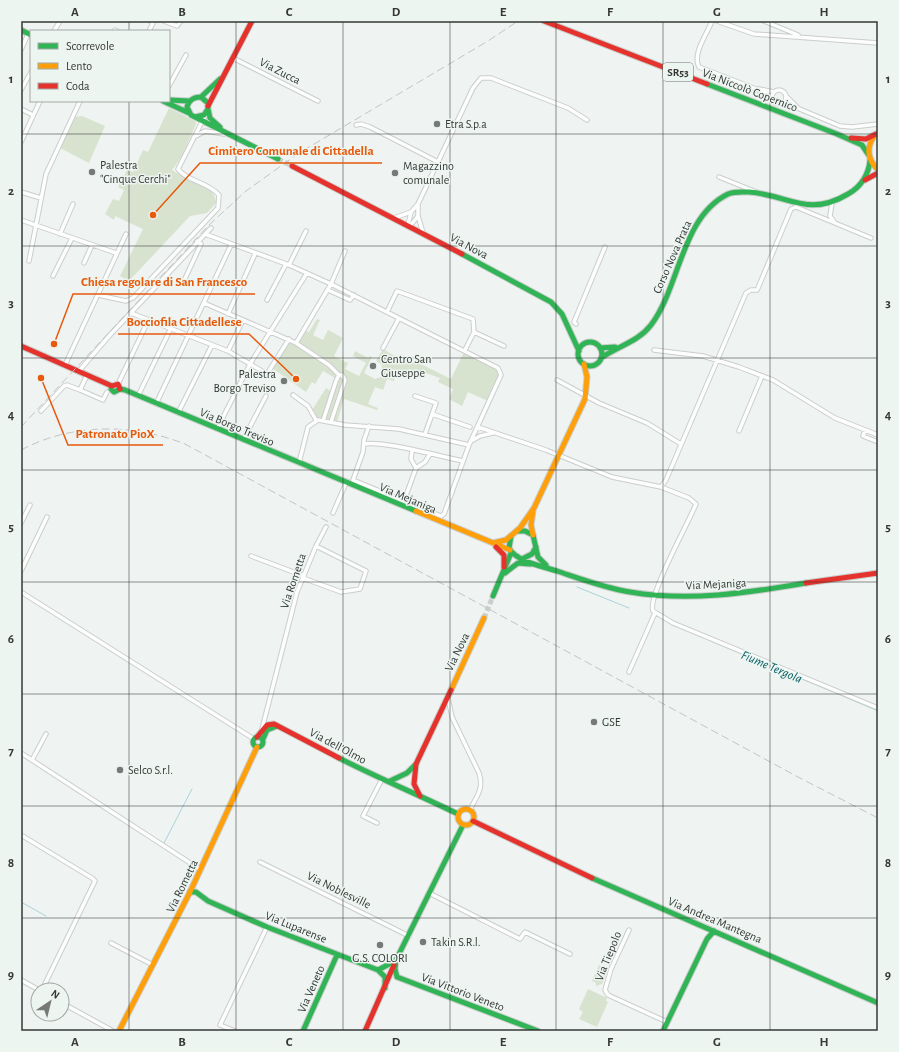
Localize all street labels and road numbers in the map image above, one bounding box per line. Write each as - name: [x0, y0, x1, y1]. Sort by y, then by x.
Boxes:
- street label: Via Zucca: [258, 56, 303, 87]
- road number: SR53: [663, 63, 693, 81]
- street label: Via Niccolò Copernico: [701, 66, 800, 114]
- street label: Corso Nova Prata: [650, 218, 694, 295]
- street label: Via Nova: [448, 231, 490, 261]
- street label: Via Borgo Treviso: [198, 406, 276, 448]
- street label: Via Mejaniga: [377, 481, 439, 517]
- street label: Via Rometta: [278, 551, 308, 610]
- street label: Via Mejaniga: [685, 576, 747, 593]
- street label: Via Nova: [443, 630, 472, 673]
- street label: Via dell'Olmo: [307, 726, 369, 766]
- street label: Via Rometta: [164, 857, 200, 914]
- street label: Via Noblesville: [305, 869, 373, 911]
- street label: Via Andrea Mantegna: [666, 895, 764, 945]
- street label: Via Luparense: [263, 909, 329, 945]
- street label: Via Tiepolo: [593, 929, 623, 983]
- street label: Via Veneto: [295, 964, 327, 1014]
- street label: Via Vittorio Veneto: [420, 971, 506, 1013]

